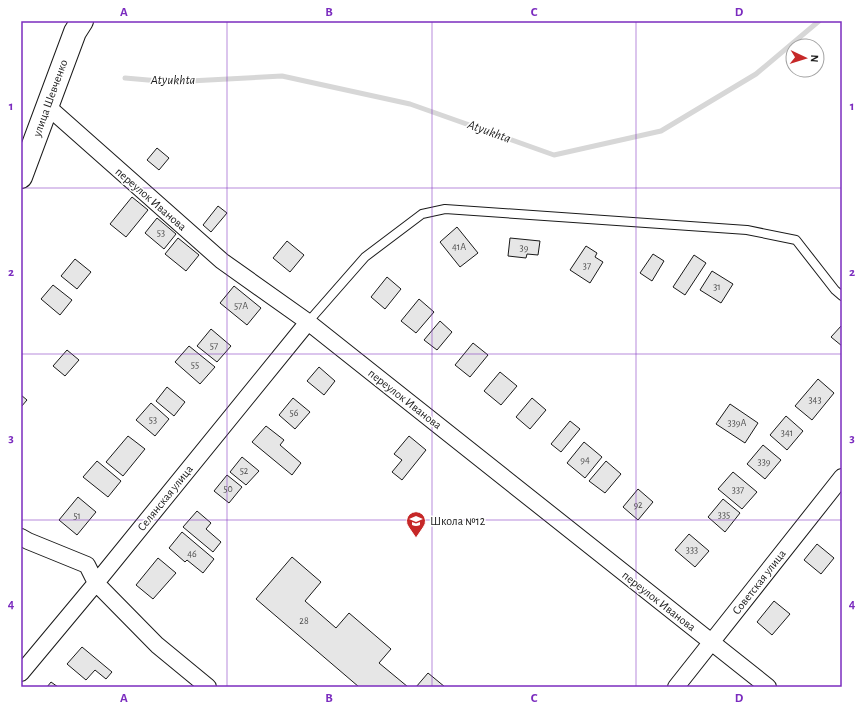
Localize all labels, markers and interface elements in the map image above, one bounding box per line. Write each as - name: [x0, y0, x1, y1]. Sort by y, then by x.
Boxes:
- text: A: [120, 6, 128, 19]
- text: B: [325, 6, 333, 19]
- text: C: [531, 6, 538, 19]
- text: D: [735, 6, 744, 19]
- north arrow: [785, 38, 825, 78]
- text: N: [809, 54, 820, 63]
- street label: улица Шевченко: [30, 58, 70, 139]
- water label: Atyukhta: [150, 74, 196, 87]
- text: 1: [9, 100, 13, 113]
- text: 1: [850, 100, 854, 113]
- water label: Atyukhta: [465, 118, 512, 146]
- street label: переулок Иванова: [113, 165, 189, 234]
- house number: 53: [157, 228, 165, 238]
- house number: 41А: [452, 242, 466, 252]
- house number: 39: [520, 243, 529, 253]
- house number: 37: [583, 261, 591, 271]
- text: 2: [8, 266, 14, 279]
- text: 2: [849, 266, 855, 279]
- house number: 31: [713, 282, 721, 292]
- house number: 57А: [234, 301, 248, 311]
- house number: 57: [210, 341, 218, 351]
- house number: 55: [191, 360, 199, 370]
- street label: переулок Иванова: [365, 367, 444, 432]
- house number: 343: [808, 395, 822, 405]
- house number: 56: [290, 408, 299, 418]
- house number: 53: [149, 415, 157, 425]
- house number: 339А: [728, 418, 747, 428]
- house number: 341: [781, 428, 793, 438]
- text: 3: [8, 432, 14, 445]
- text: 3: [849, 432, 855, 445]
- house number: 94: [580, 455, 590, 465]
- house number: 339: [758, 457, 771, 467]
- street label: Селянская улица: [135, 462, 196, 534]
- house number: 52: [240, 466, 249, 476]
- house number: 50: [223, 484, 233, 494]
- house number: 337: [732, 485, 744, 495]
- house number: 92: [633, 500, 643, 510]
- school or university icon: Школа №12: [405, 510, 427, 538]
- house number: 335: [718, 510, 730, 520]
- house number: 51: [73, 511, 81, 521]
- place label: Школа №12: [430, 515, 486, 527]
- house number: 333: [686, 545, 698, 555]
- street label: Советская улица: [730, 547, 789, 617]
- house number: 46: [187, 549, 197, 559]
- street label: переулок Иванова: [619, 569, 698, 634]
- text: 4: [8, 598, 15, 611]
- text: 4: [849, 598, 856, 611]
- house number: 28: [299, 616, 309, 626]
- text: A: [120, 692, 128, 705]
- text: B: [325, 692, 333, 705]
- text: C: [531, 692, 538, 705]
- text: D: [735, 692, 744, 705]

